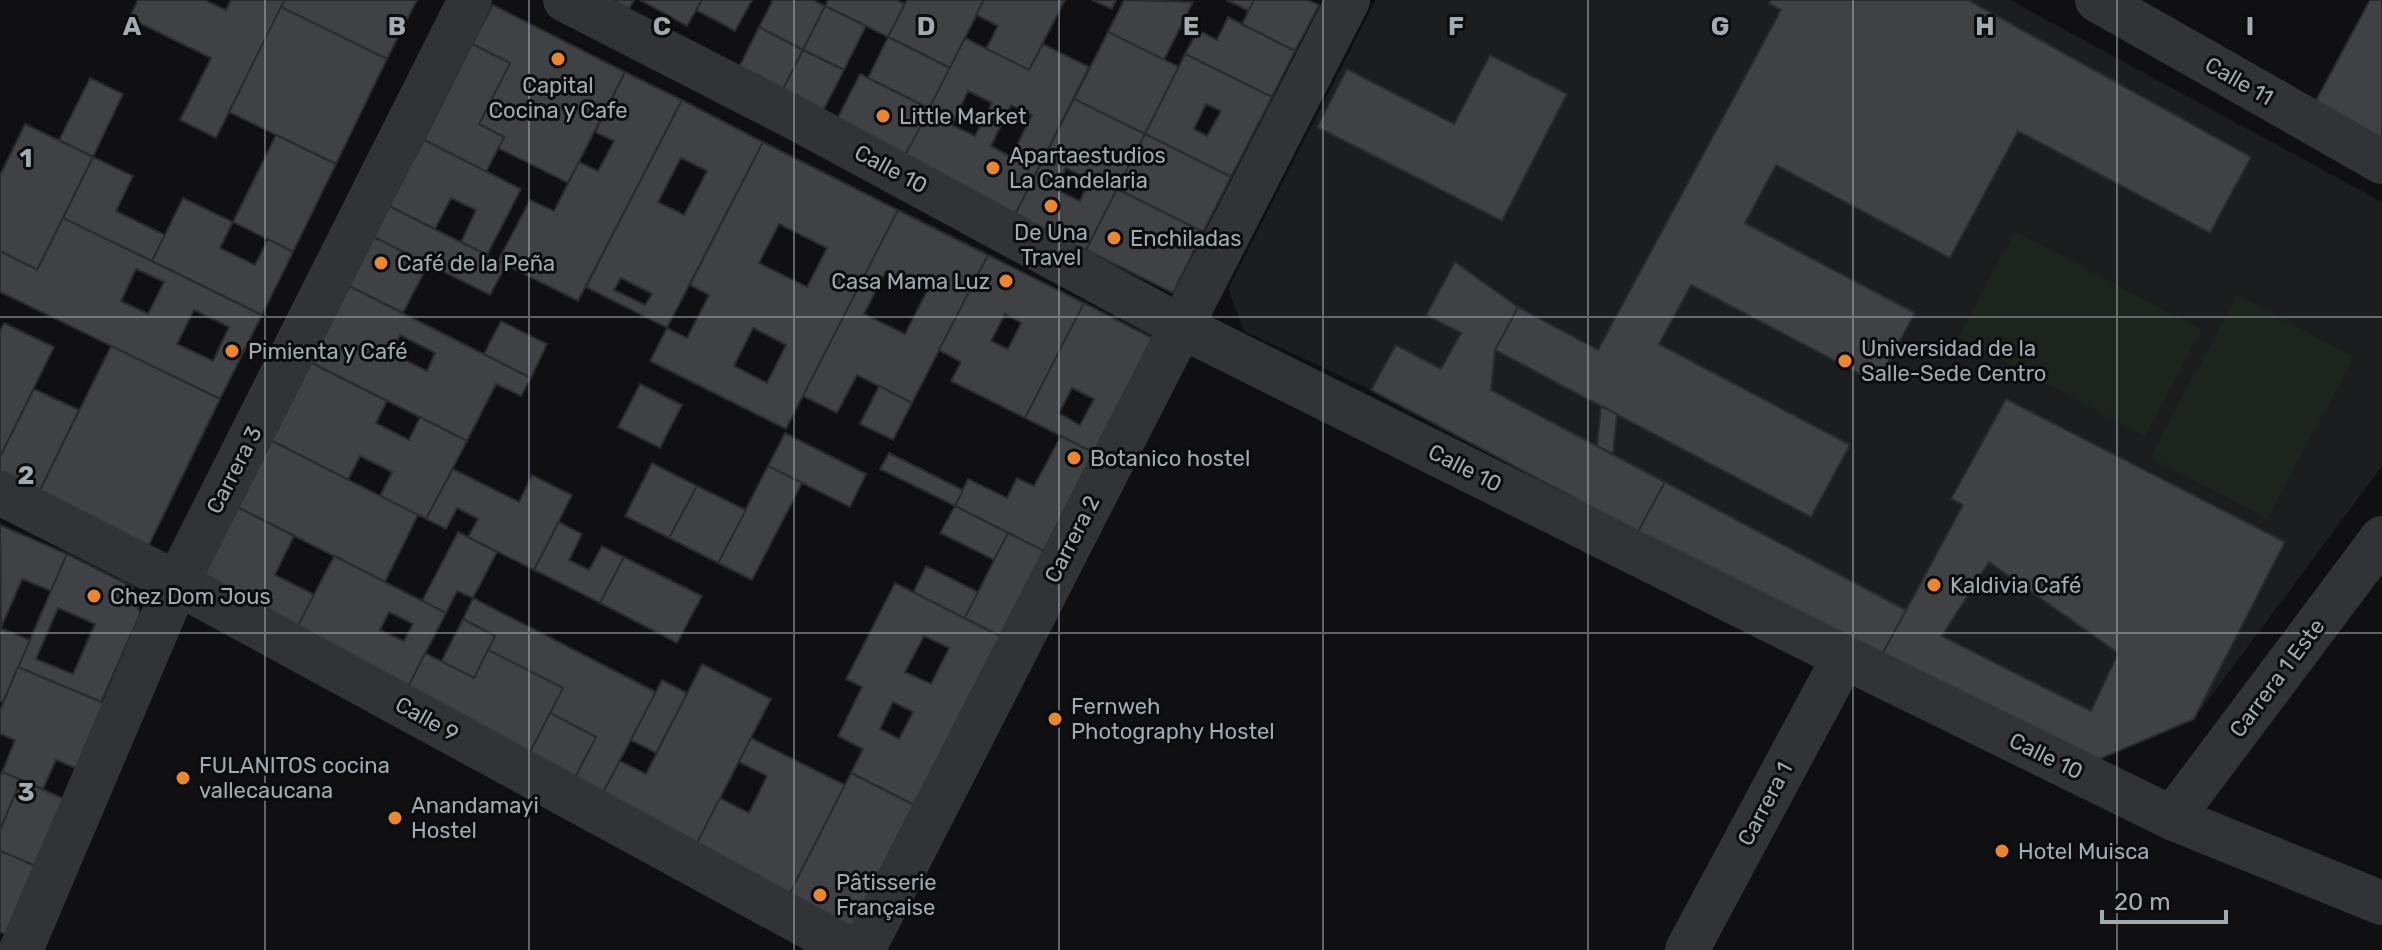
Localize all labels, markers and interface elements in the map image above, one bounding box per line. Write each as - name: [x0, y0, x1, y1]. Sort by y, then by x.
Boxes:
- text: A: [123, 11, 142, 42]
- text: B: [388, 11, 406, 42]
- text: C: [653, 11, 671, 42]
- text: D: [917, 11, 935, 42]
- text: E: [1183, 11, 1199, 42]
- text: F: [1448, 11, 1464, 42]
- text: G: [1711, 11, 1729, 42]
- text: H: [1975, 11, 1995, 42]
- text: I: [2246, 11, 2254, 42]
- marker: Capital Cocina y Cafe: [549, 50, 567, 68]
- street label: Calle 11: [2200, 51, 2278, 111]
- place label: Capital Cocina y Cafe: [488, 72, 628, 124]
- place label: Little Market: [899, 103, 1027, 130]
- marker: Little Market: [874, 107, 892, 125]
- street label: Calle 10: [850, 139, 932, 199]
- place label: Apartaestudios La Candelaria: [1009, 142, 1166, 194]
- text: 1: [20, 143, 32, 174]
- marker: Apartaestudios La Candelaria: [984, 159, 1002, 177]
- marker: De Una Travel: [1042, 197, 1060, 215]
- place label: De Una Travel: [1014, 219, 1088, 271]
- place label: Enchiladas: [1130, 225, 1241, 252]
- marker: Enchiladas: [1105, 229, 1123, 247]
- place label: Café de la Peña: [397, 250, 555, 277]
- marker: Café de la Peña: [372, 254, 390, 272]
- place label: Casa Mama Luz: [831, 268, 990, 295]
- marker: Casa Mama Luz: [997, 272, 1015, 290]
- place label: Universidad de la Salle-Sede Centro: [1861, 335, 2046, 387]
- place label: Pimienta y Café: [248, 338, 408, 365]
- marker: Pimienta y Café: [223, 342, 241, 360]
- marker: Universidad de la Salle-Sede Centro: [1836, 352, 1854, 370]
- street label: Carrera 3: [201, 422, 267, 518]
- street label: Calle 10: [1424, 438, 1506, 498]
- place label: Botanico hostel: [1090, 445, 1250, 472]
- marker: Botanico hostel: [1065, 449, 1083, 467]
- text: 2: [18, 460, 34, 491]
- street label: Carrera 2: [1039, 491, 1105, 587]
- place label: Kaldivia Café: [1950, 572, 2081, 599]
- marker: Kaldivia Café: [1925, 576, 1943, 594]
- place label: Chez Dom Jous: [110, 583, 271, 610]
- marker: Chez Dom Jous: [85, 587, 103, 605]
- street label: Carrera 1 Este: [2224, 613, 2330, 743]
- street label: Calle 9: [391, 691, 463, 747]
- place label: Fernweh Photography Hostel: [1071, 693, 1275, 745]
- marker: Fernweh Photography Hostel: [1046, 710, 1064, 728]
- street label: Calle 10: [2005, 727, 2087, 785]
- place label: FULANITOS cocina vallecaucana: [199, 752, 390, 804]
- street label: Carrera 1: [1732, 758, 1798, 850]
- marker: FULANITOS cocina vallecaucana: [174, 769, 192, 787]
- text: 3: [17, 777, 35, 808]
- place label: Anandamayi Hostel: [411, 792, 539, 844]
- marker: Anandamayi Hostel: [386, 809, 404, 827]
- place label: Hotel Muisca: [2018, 838, 2149, 865]
- marker: Hotel Muisca: [1993, 842, 2011, 860]
- place label: Pâtisserie Française: [836, 869, 937, 921]
- scale bar: [2102, 874, 2226, 924]
- marker: Pâtisserie Française: [811, 886, 829, 904]
- text: 20 m: [2114, 888, 2171, 916]

